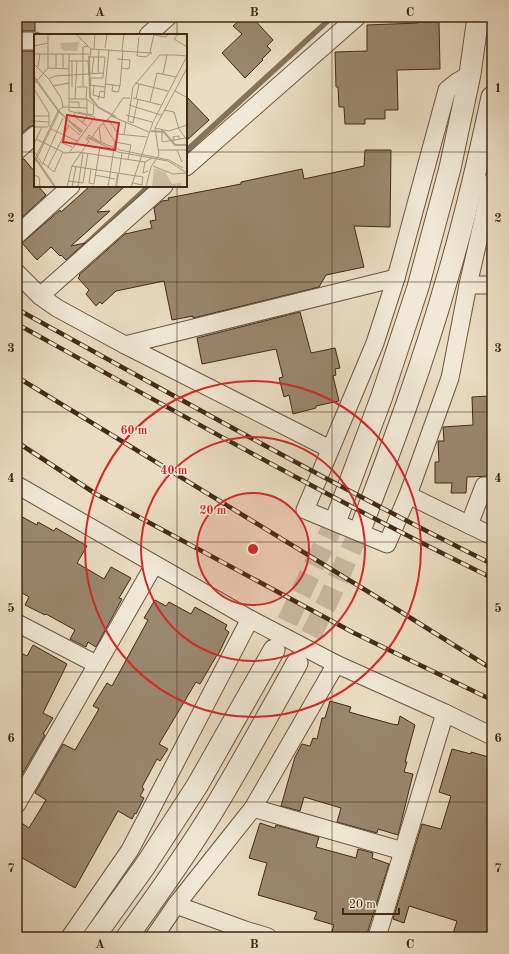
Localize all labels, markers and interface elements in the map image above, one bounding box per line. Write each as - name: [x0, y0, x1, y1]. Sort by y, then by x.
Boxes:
- text: A: [95, 6, 105, 19]
- text: B: [249, 6, 259, 19]
- text: C: [406, 6, 414, 19]
- inset map: [34, 34, 187, 187]
- text: 1: [7, 82, 15, 95]
- text: 1: [494, 82, 502, 95]
- text: 2: [7, 212, 15, 225]
- text: 2: [494, 212, 502, 225]
- text: 3: [7, 342, 15, 355]
- text: 3: [494, 342, 502, 355]
- text: 60 m: [121, 425, 148, 437]
- text: 40 m: [161, 465, 188, 477]
- text: 4: [7, 472, 15, 485]
- text: 4: [494, 472, 502, 485]
- text: 20 m: [200, 505, 227, 517]
- centre of rings: [246, 542, 260, 556]
- text: 5: [7, 602, 15, 615]
- text: 5: [494, 602, 502, 615]
- text: 6: [7, 732, 15, 745]
- text: 6: [494, 732, 502, 745]
- text: 7: [7, 862, 15, 875]
- text: 7: [494, 862, 502, 875]
- scale bar: [343, 890, 399, 916]
- text: 20 m: [349, 899, 376, 911]
- text: A: [95, 938, 105, 951]
- text: B: [249, 938, 259, 951]
- text: C: [406, 938, 414, 951]

